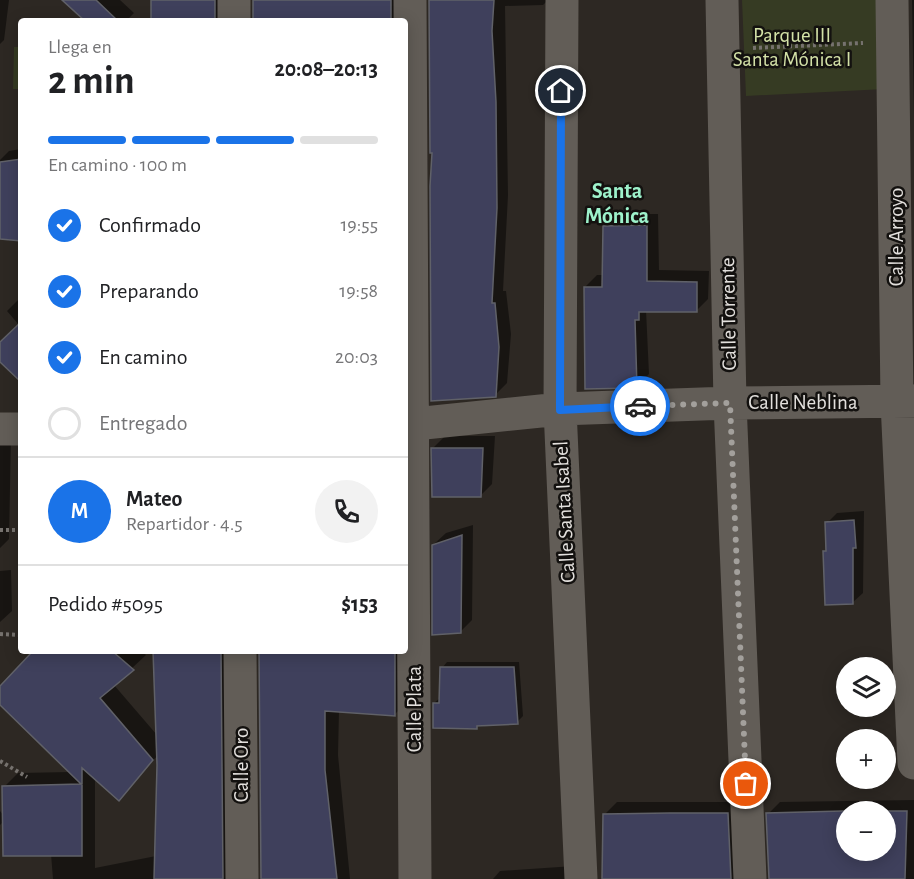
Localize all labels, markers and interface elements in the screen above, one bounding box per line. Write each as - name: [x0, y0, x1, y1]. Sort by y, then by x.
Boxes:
- park label: Parque III Santa Mónica I: [733, 25, 851, 70]
- text: Llega en: [48, 37, 112, 57]
- text: 20:08–20:13: [274, 58, 378, 80]
- text: 2 min: [48, 62, 135, 101]
- pin: [535, 65, 586, 116]
- icon: home: [544, 74, 577, 107]
- text: En camino · 100 m: [48, 155, 187, 175]
- district label: Santa Mónica: [585, 180, 649, 227]
- street label: Calle Arroyo: [886, 188, 907, 286]
- icon: check: [48, 209, 81, 242]
- text: Confirmado: [99, 214, 201, 236]
- text: 19:55: [340, 215, 378, 235]
- street label: Calle Torrente: [717, 257, 740, 371]
- icon: check: [48, 275, 81, 308]
- text: Preparando: [99, 280, 199, 302]
- text: 19:58: [339, 281, 378, 301]
- icon: check: [48, 341, 81, 374]
- text: En camino: [99, 346, 188, 368]
- text: 20:03: [335, 347, 378, 367]
- courier: [610, 376, 670, 436]
- icon: car: [624, 390, 657, 423]
- street label: Calle Neblina: [748, 392, 858, 413]
- text: Entregado: [99, 412, 188, 434]
- street label: Calle Santa Isabel: [550, 440, 579, 584]
- button: phone: [315, 480, 378, 543]
- text: Mateo: [126, 488, 182, 510]
- text: M: [71, 500, 88, 522]
- text: Repartidor · 4.5: [126, 514, 243, 534]
- text: Pedido #5095: [48, 593, 163, 615]
- text: $153: [341, 593, 378, 615]
- map controls: [836, 657, 896, 861]
- button: layers: [836, 657, 896, 717]
- street label: Calle Plata: [404, 666, 425, 752]
- street label: Calle Oro: [231, 728, 252, 802]
- button: +: [836, 729, 896, 789]
- pin: [720, 758, 771, 809]
- icon: bag: [729, 767, 762, 800]
- button: −: [836, 801, 896, 861]

